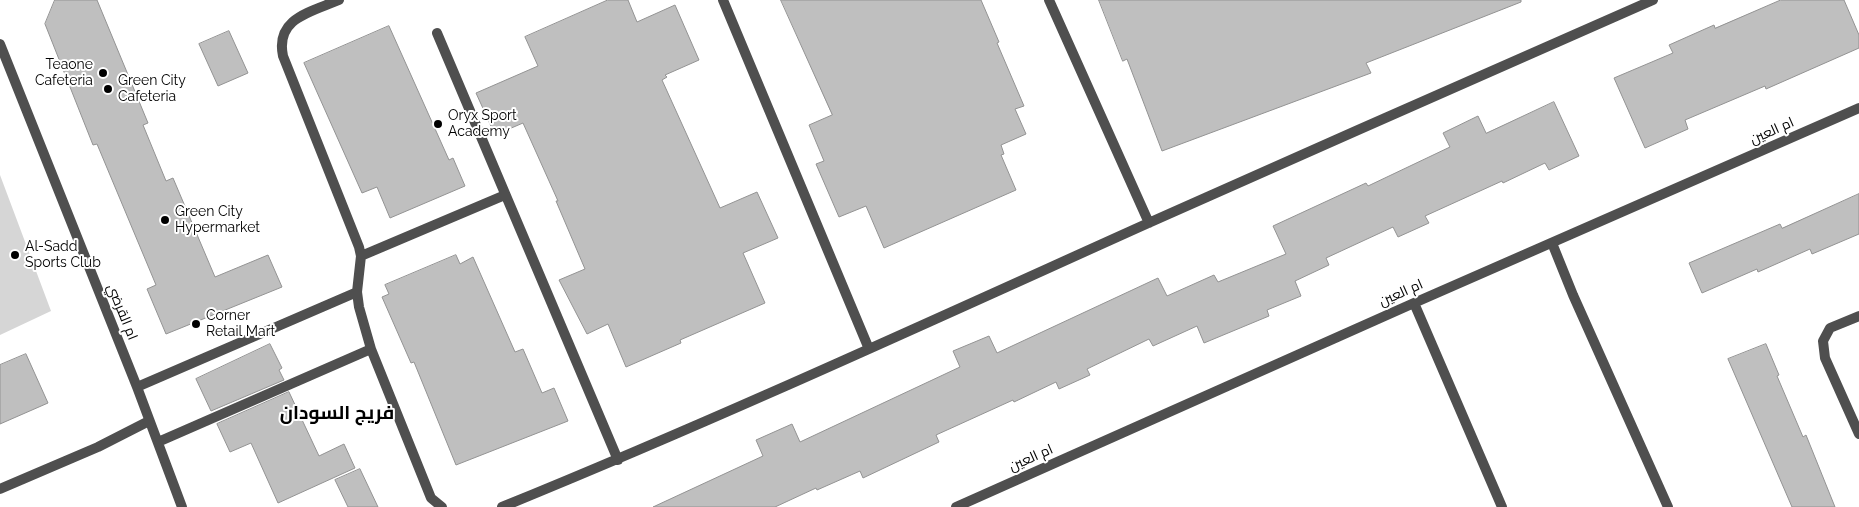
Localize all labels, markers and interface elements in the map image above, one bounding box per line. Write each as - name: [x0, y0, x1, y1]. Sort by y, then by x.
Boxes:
- place label: Teaone Cafeteria: [35, 57, 93, 90]
- marker: Teaone Cafeteria: [97, 67, 109, 79]
- place label: Green City Cafeteria: [118, 73, 186, 105]
- marker: Green City Cafeteria: [102, 83, 114, 95]
- place label: Oryx Sport Academy: [448, 108, 517, 140]
- street label: ام العين: [1747, 114, 1797, 148]
- marker: Oryx Sport Academy: [432, 118, 444, 130]
- place label: Green City Hypermarket: [175, 204, 260, 236]
- marker: Green City Hypermarket: [159, 214, 171, 226]
- place label: Al-Sadd Sports Club: [25, 239, 101, 272]
- marker: Al-Sadd Sports Club: [9, 249, 21, 261]
- street label: ام العين: [1376, 276, 1426, 310]
- street label: ام القرضي: [103, 281, 141, 343]
- place label: Corner Retail Mart: [206, 308, 275, 341]
- marker: Corner Retail Mart: [190, 318, 202, 330]
- district label: فريج السودان: [280, 402, 394, 424]
- street label: ام العين: [1006, 441, 1056, 475]

